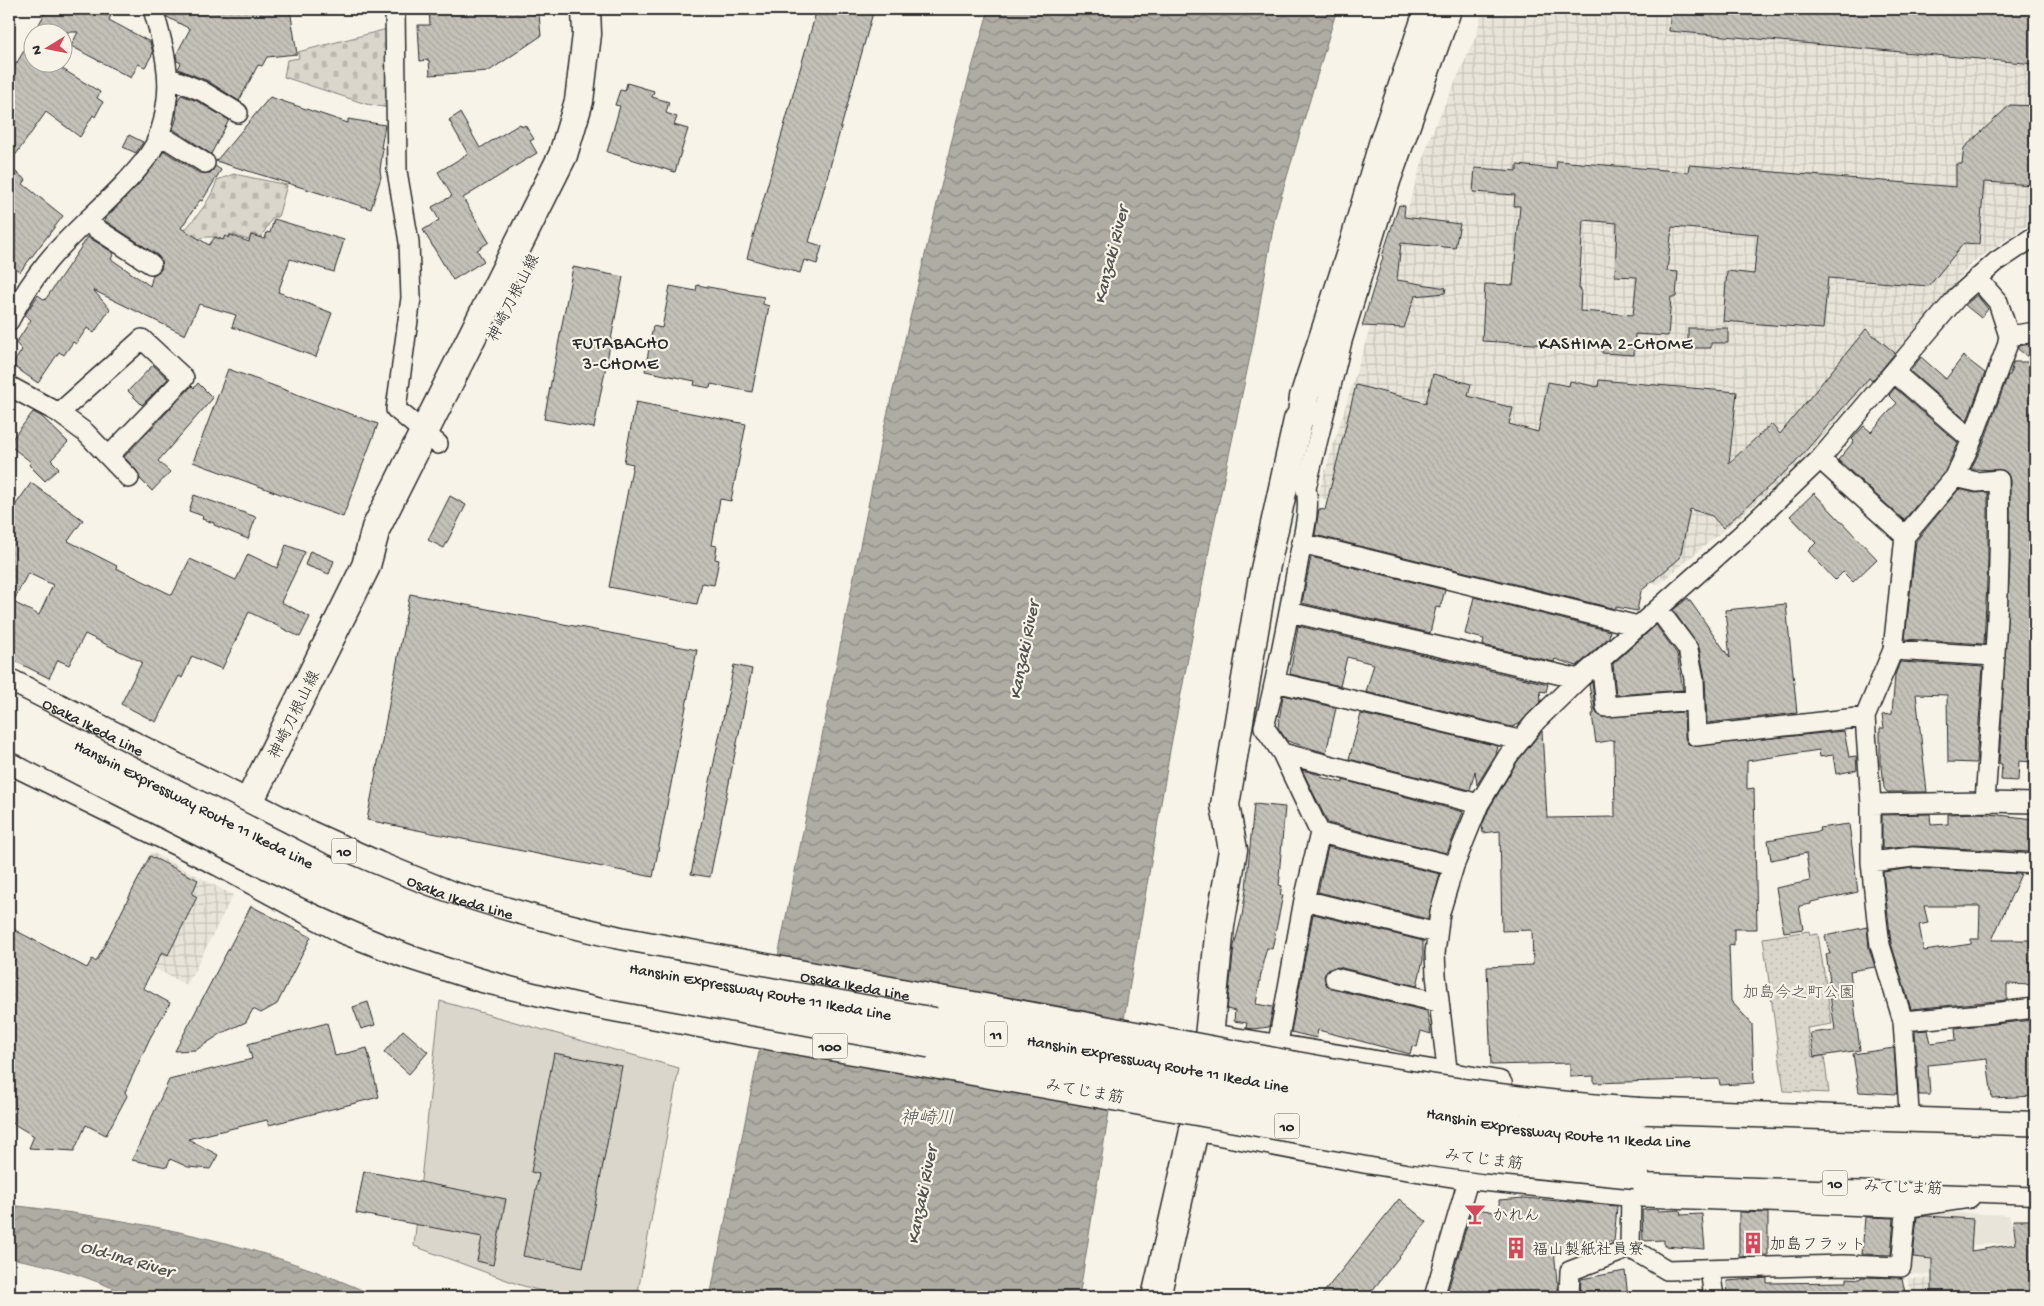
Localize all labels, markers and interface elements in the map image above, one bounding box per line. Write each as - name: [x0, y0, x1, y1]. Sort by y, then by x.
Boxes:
- north arrow: [22, 22, 72, 72]
- text: N: [28, 44, 47, 56]
- water label: Kanzaki River: [1090, 201, 1136, 306]
- street label: 神崎刀根山線: [483, 251, 545, 346]
- district label: FUTABACHO 3-CHOME: [572, 334, 669, 376]
- district label: KASHIMA 2-CHOME: [1539, 335, 1693, 356]
- water label: Kanzaki River: [1006, 596, 1046, 701]
- street label: 神崎刀根山線: [265, 667, 326, 763]
- street label: Osaka Ikeda Line: [38, 696, 147, 763]
- street label: Hanshin Expressway Route 11 Ikeda Line: [70, 738, 316, 875]
- road number: 10: [332, 838, 356, 864]
- street label: Osaka Ikeda Line: [403, 873, 515, 926]
- street label: Hanshin Expressway Route 11 Ikeda Line: [627, 961, 893, 1027]
- street label: Osaka Ikeda Line: [798, 969, 912, 1007]
- park label: 加島今之町公園: [1743, 984, 1855, 1004]
- road number: 11: [985, 1022, 1007, 1046]
- street label: Hanshin Expressway Route 11 Ikeda Line: [1025, 1033, 1291, 1099]
- road number: 100: [812, 1034, 848, 1058]
- street label: みてじま筋: [1044, 1076, 1125, 1110]
- street label: Hanshin Expressway Route 11 Ikeda Line: [1424, 1106, 1692, 1154]
- water label: 神崎川: [900, 1108, 954, 1130]
- road number: 10: [1274, 1114, 1300, 1138]
- water label: Kanzaki River: [904, 1141, 944, 1246]
- street label: みてじま筋: [1443, 1146, 1524, 1176]
- road number: 10: [1822, 1170, 1848, 1196]
- street label: みてじま筋: [1863, 1178, 1943, 1200]
- bar icon: かれん: [1462, 1201, 1488, 1227]
- place label: かれん: [1492, 1208, 1540, 1227]
- building icon: 加島フラット: [1740, 1230, 1766, 1256]
- building icon: 福山製紙社員寮: [1503, 1235, 1529, 1261]
- place label: 加島フラット: [1770, 1236, 1866, 1256]
- water label: Old-Ina River: [78, 1237, 178, 1285]
- place label: 福山製紙社員寮: [1532, 1240, 1644, 1261]

